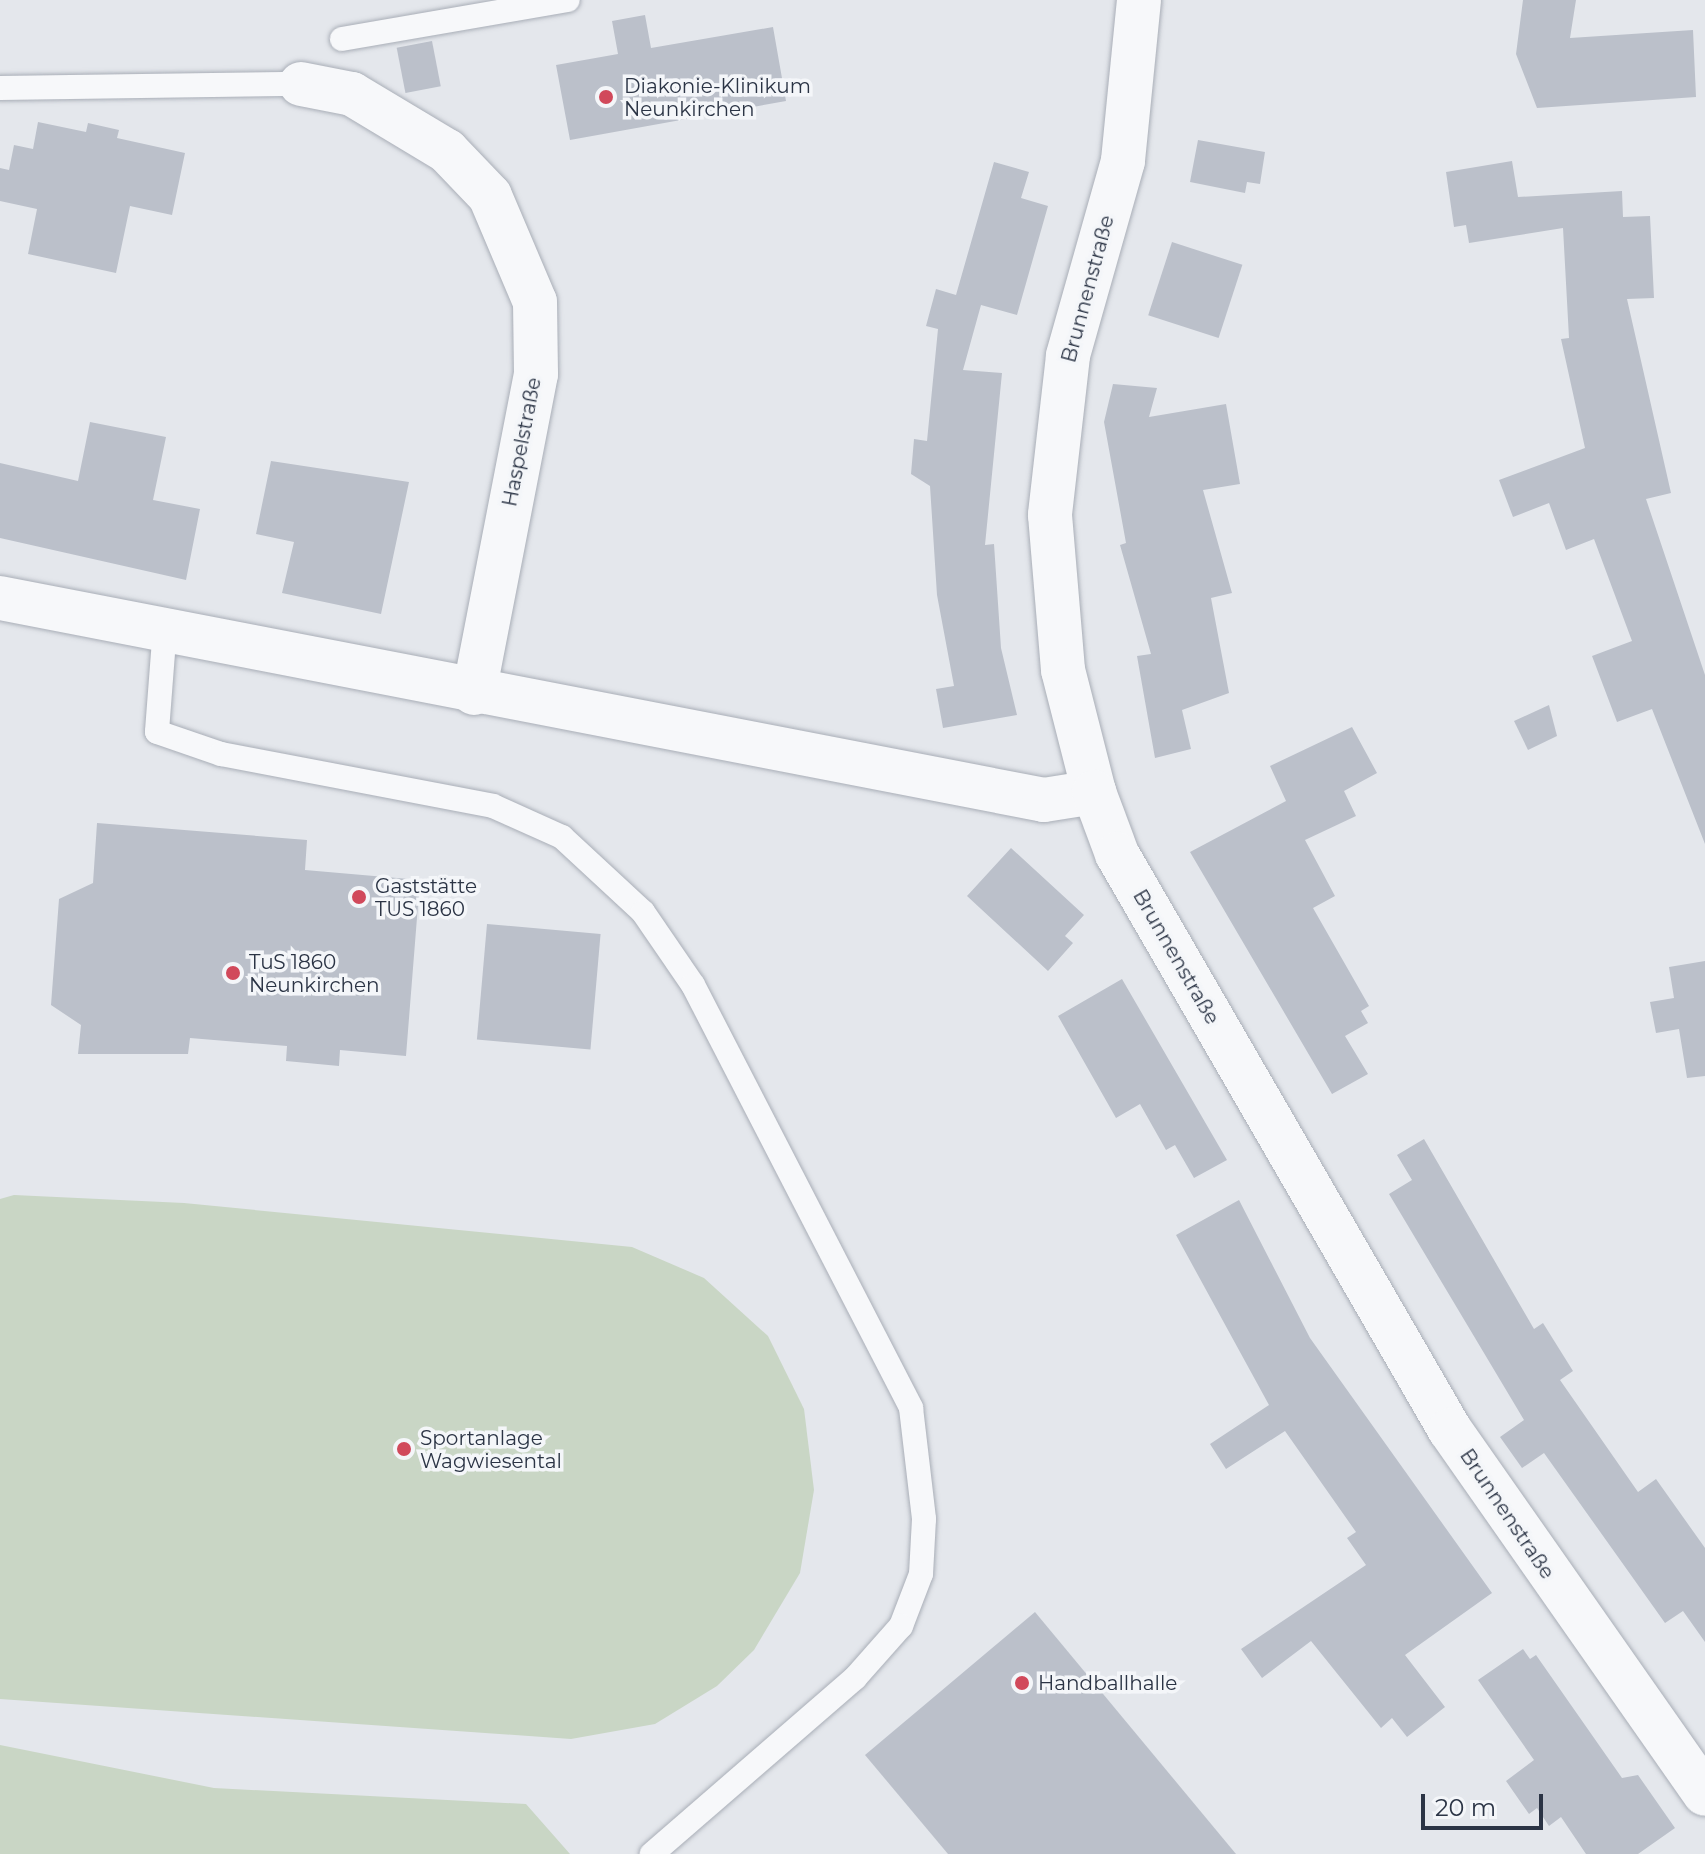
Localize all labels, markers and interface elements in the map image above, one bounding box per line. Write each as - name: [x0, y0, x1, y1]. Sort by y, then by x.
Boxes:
- place label: Diakonie-Klinikum Neunkirchen: [624, 74, 811, 121]
- marker: Diakonie-Klinikum Neunkirchen: [595, 86, 617, 108]
- street label: Brunnenstraße: [1057, 213, 1119, 365]
- street label: Haspelstraße: [498, 375, 546, 509]
- place label: Gaststätte TUS 1860: [375, 874, 477, 921]
- street label: Brunnenstraße: [1128, 885, 1224, 1029]
- marker: Gaststätte TUS 1860: [350, 888, 368, 906]
- place label: TuS 1860 Neunkirchen: [249, 950, 380, 997]
- marker: TuS 1860 Neunkirchen: [224, 964, 242, 982]
- place label: Sportanlage Wagwiesental: [420, 1426, 562, 1473]
- marker: Sportanlage Wagwiesental: [395, 1440, 413, 1458]
- street label: Brunnenstraße: [1455, 1444, 1559, 1584]
- place label: Handballhalle: [1038, 1671, 1177, 1695]
- marker: Handballhalle: [1013, 1674, 1031, 1692]
- scale bar: [1425, 1778, 1547, 1828]
- text: 20 m: [1435, 1793, 1496, 1822]

